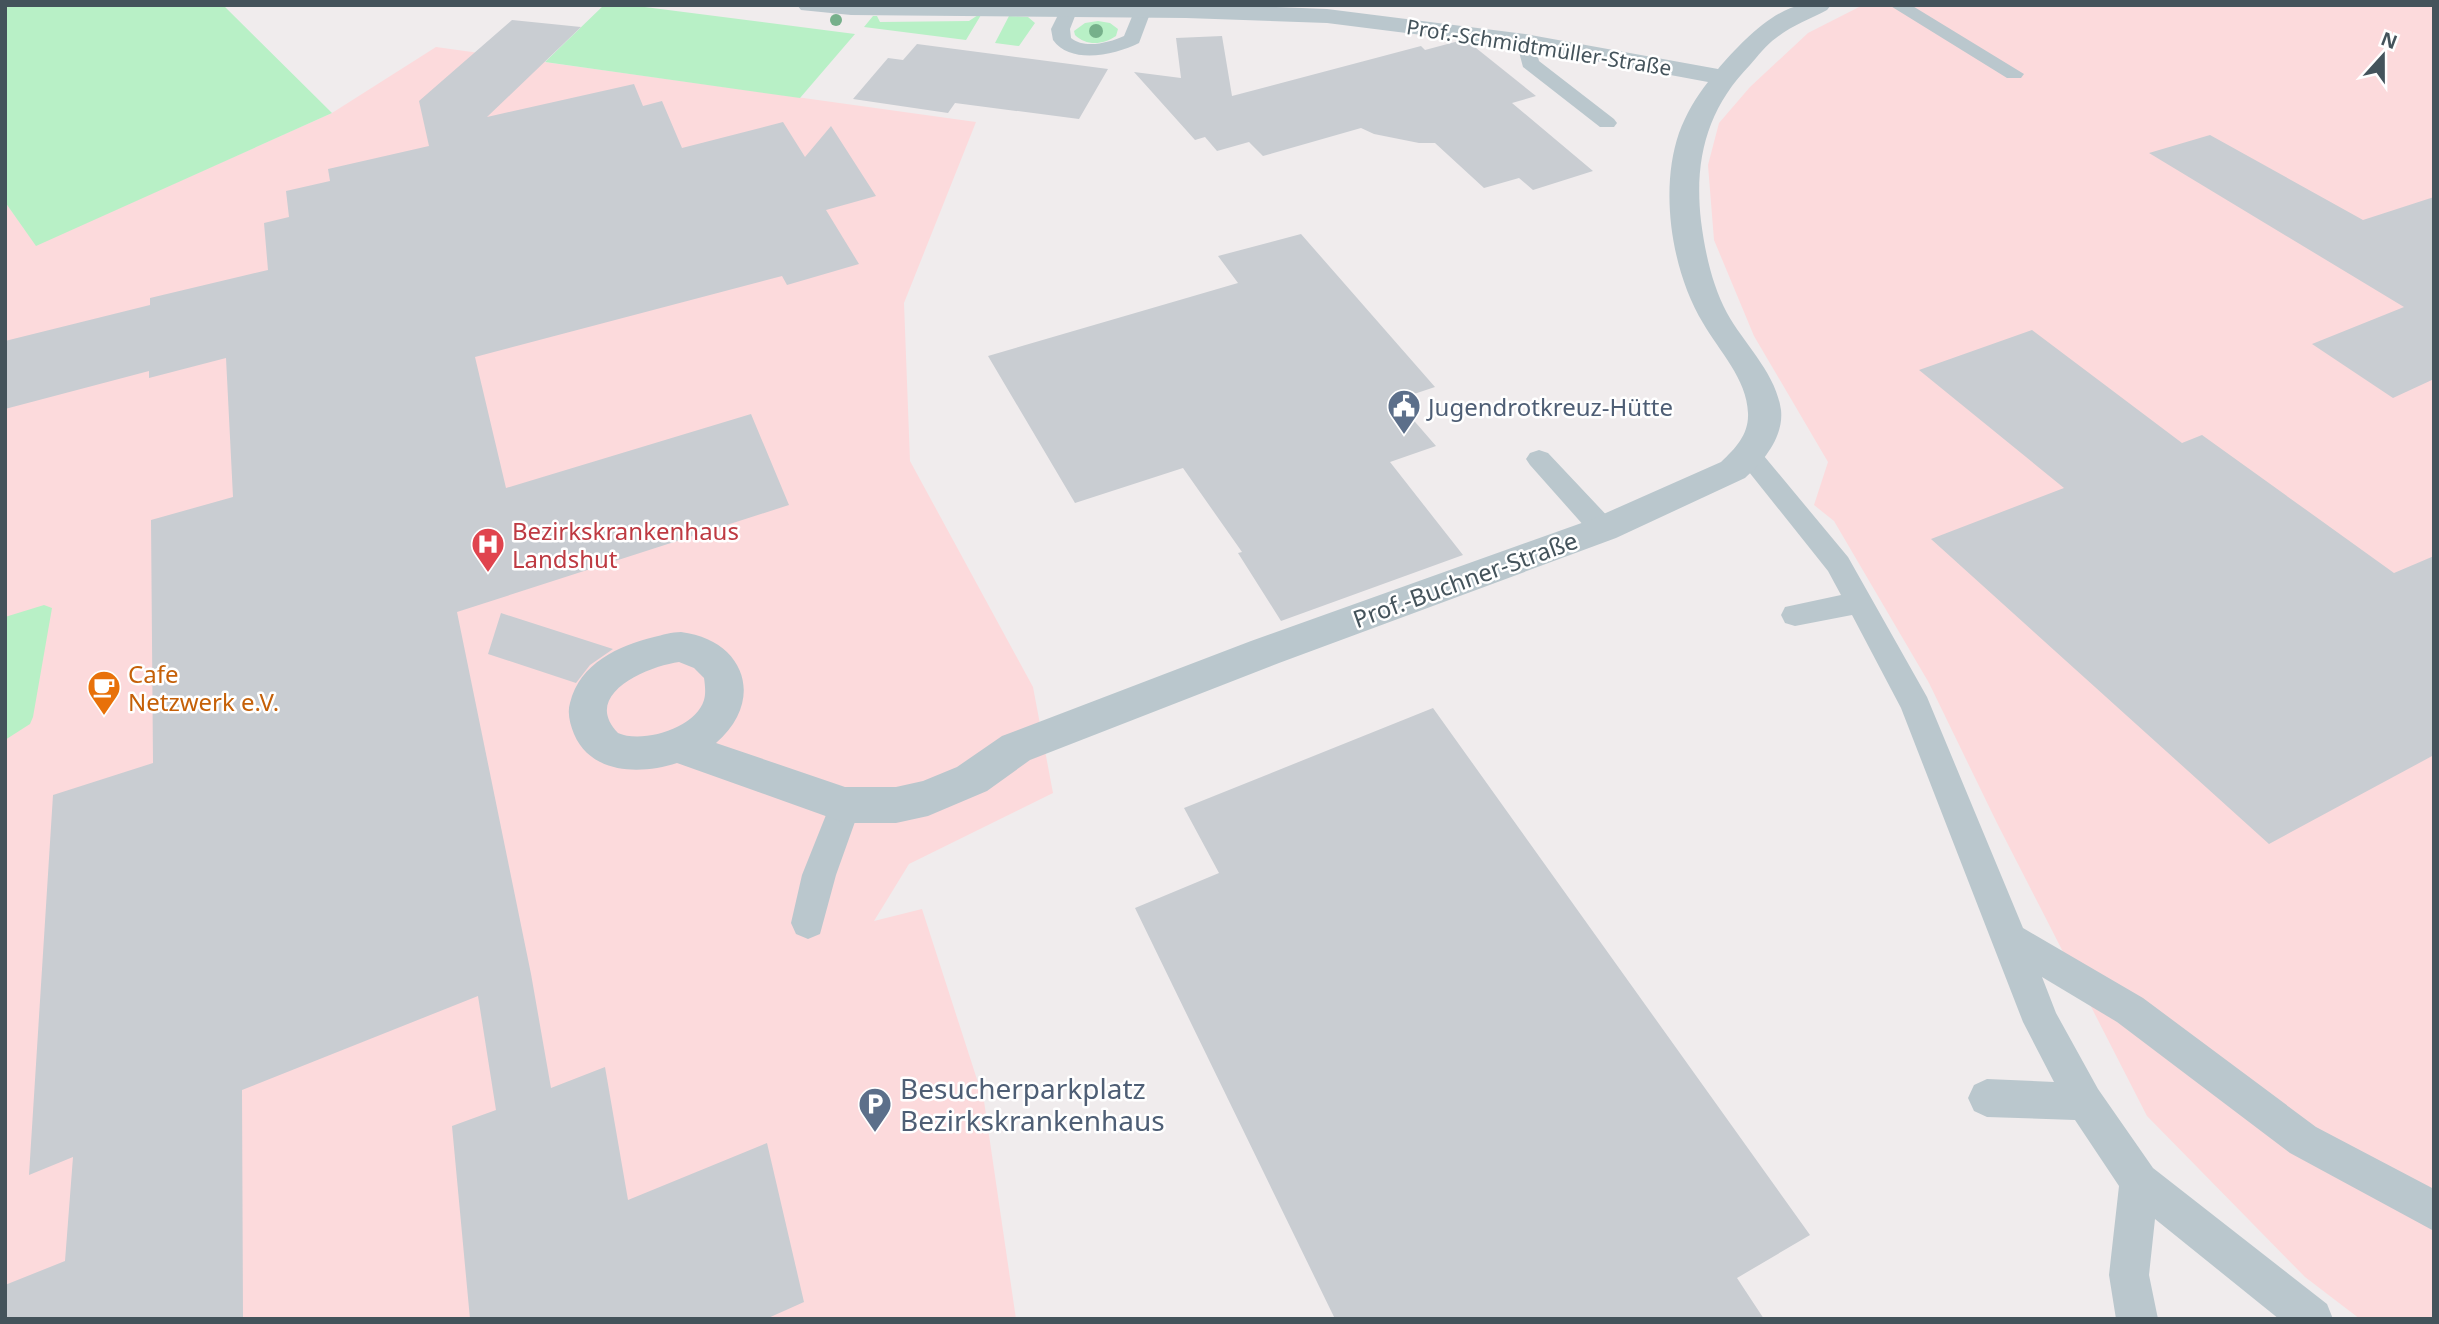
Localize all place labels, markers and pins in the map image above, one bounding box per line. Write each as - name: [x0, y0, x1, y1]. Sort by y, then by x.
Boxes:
- public building icon: Jugendrotkreuz-Hütte: [1385, 387, 1423, 436]
- place label: Jugendrotkreuz-Hütte: [1426, 390, 1673, 423]
- place label: Bezirkskrankenhaus Landshut: [512, 514, 739, 575]
- hospital icon: Bezirkskrankenhaus Landshut: [469, 525, 507, 574]
- place label: Cafe Netzwerk e.V.: [128, 657, 279, 718]
- cafe icon: Cafe Netzwerk e.V.: [85, 668, 123, 717]
- place label: Besucherparkplatz Bezirkskrankenhaus: [900, 1069, 1165, 1139]
- parking icon: Besucherparkplatz Bezirkskrankenhaus: [856, 1085, 894, 1134]

